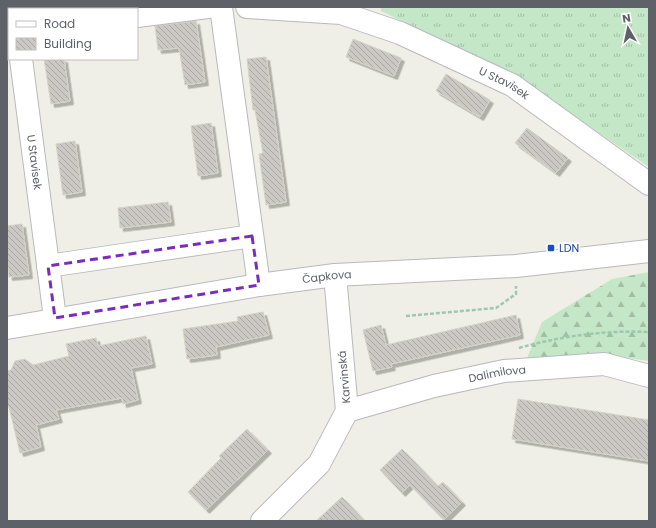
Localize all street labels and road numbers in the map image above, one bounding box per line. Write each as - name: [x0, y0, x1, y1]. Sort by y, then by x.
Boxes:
- street label: U Stavisek: [476, 63, 533, 103]
- street label: U Stavisek: [23, 134, 46, 191]
- street label: Čapkova: [301, 266, 352, 287]
- street label: Karvinská: [334, 350, 354, 404]
- street label: Dalimilova: [467, 361, 526, 386]

